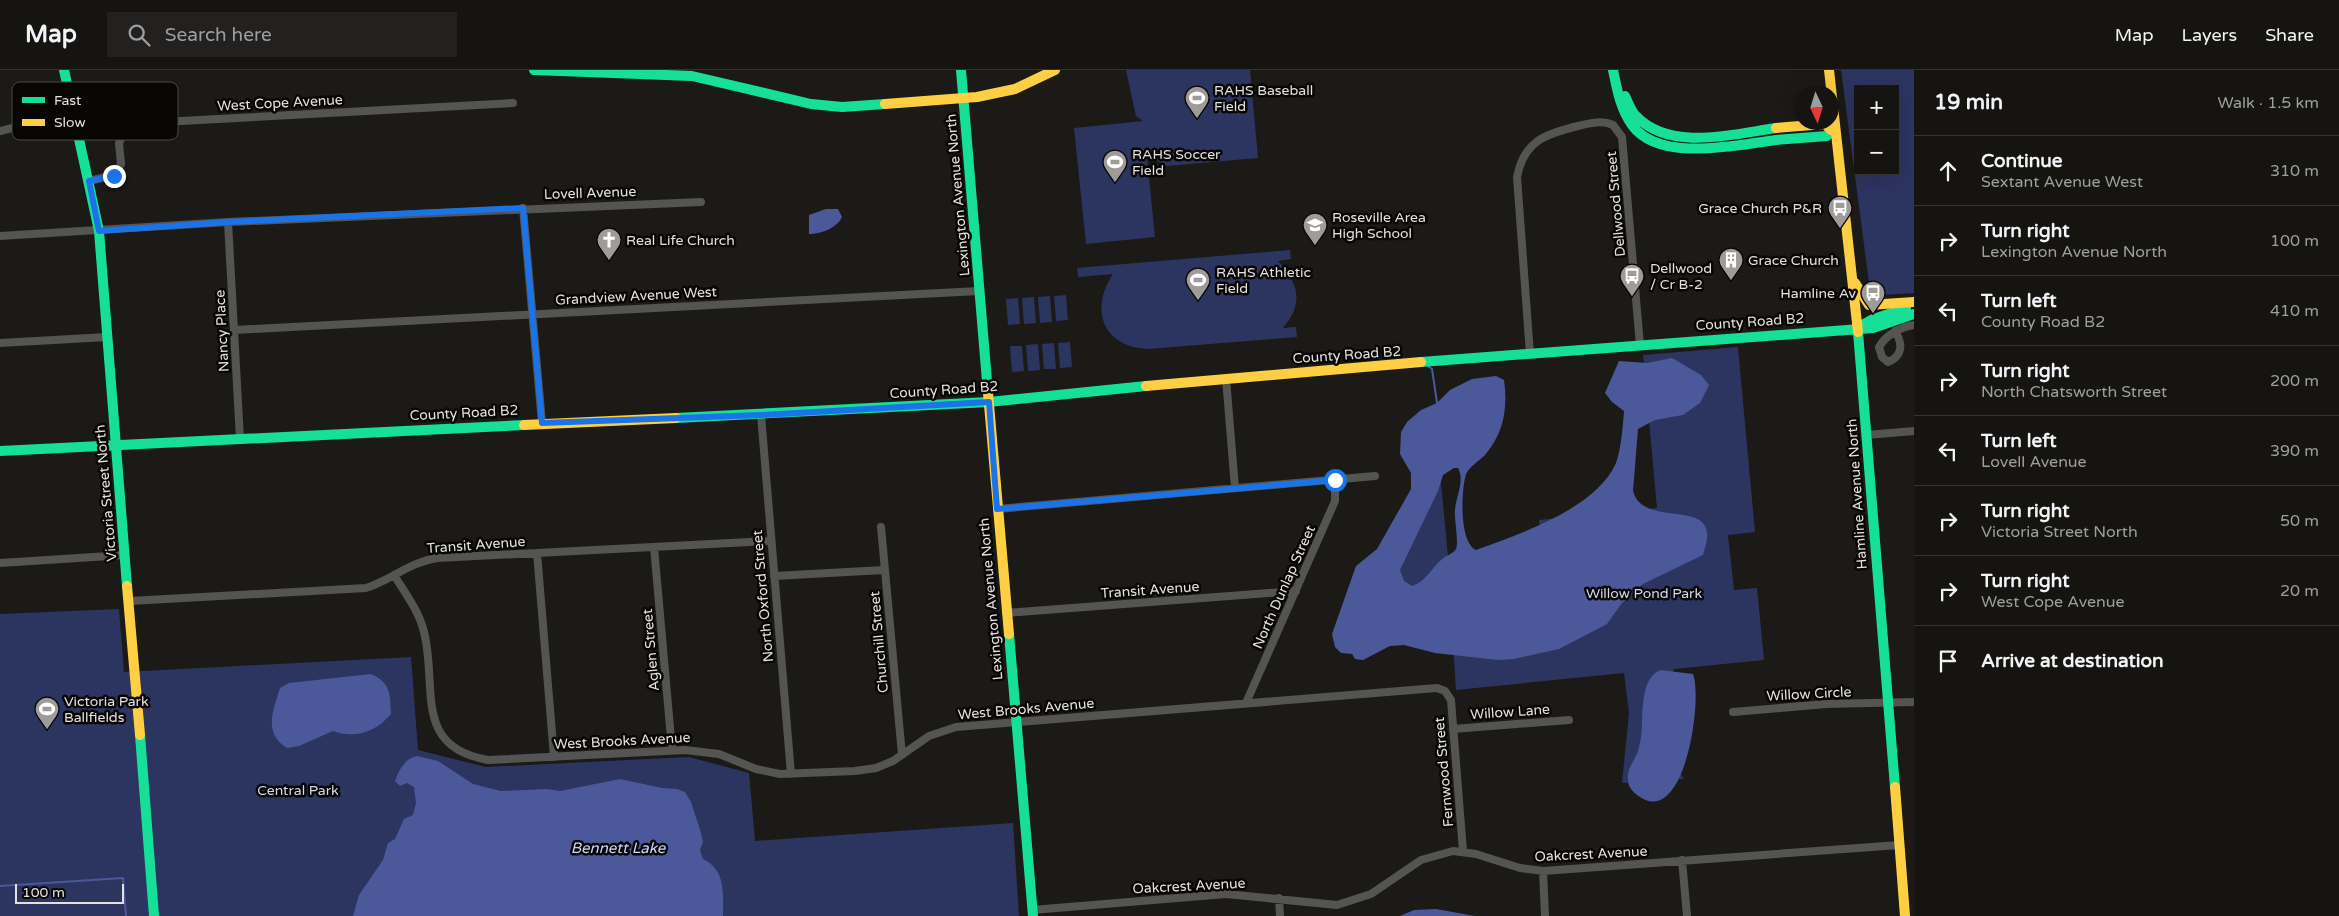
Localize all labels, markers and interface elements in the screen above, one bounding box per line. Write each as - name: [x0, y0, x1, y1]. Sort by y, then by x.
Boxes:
- search box: [107, 12, 457, 57]
- text: Map: [25, 20, 77, 49]
- icon: search: [125, 21, 153, 49]
- text: Search here: [165, 24, 272, 46]
- text: Map: [2115, 24, 2154, 46]
- text: Layers: [2182, 24, 2237, 46]
- text: Share: [2265, 24, 2314, 46]
- legend: [12, 82, 178, 140]
- place label: RAHS Baseball Field: [1214, 82, 1313, 115]
- sports icon: RAHS Baseball Field: [1184, 85, 1210, 119]
- north arrow: [1794, 85, 1839, 130]
- map controls: [1854, 85, 1899, 175]
- button: +: [1854, 85, 1899, 130]
- text: 19 min: [1934, 90, 2003, 115]
- street label: West Cope Avenue: [217, 91, 343, 115]
- text: Fast: [54, 92, 82, 109]
- text: Walk · 1.5 km: [2217, 93, 2319, 113]
- street label: Lexington Avenue North: [942, 113, 974, 277]
- text: Slow: [54, 114, 86, 131]
- button: −: [1854, 130, 1899, 175]
- place label: RAHS Soccer Field: [1132, 146, 1221, 179]
- sports icon: RAHS Soccer Field: [1102, 149, 1128, 183]
- street label: Dellwood Street: [1603, 150, 1629, 257]
- text: Continue: [1981, 150, 2063, 172]
- icon: ahead: [1934, 157, 1962, 185]
- text: 310 m: [2270, 161, 2319, 181]
- route end: [103, 165, 126, 188]
- text: Sextant Avenue West: [1981, 172, 2143, 192]
- street label: Lovell Avenue: [544, 183, 637, 203]
- bus stop icon: Grace Church P&R: [1827, 195, 1853, 229]
- place label: Grace Church P&R: [1698, 200, 1822, 217]
- place label: Roseville Area High School: [1332, 209, 1426, 242]
- school or university icon: Roseville Area High School: [1302, 212, 1328, 246]
- text: Turn right: [1981, 220, 2069, 242]
- church icon: Real Life Church: [596, 227, 622, 261]
- icon: right: [1934, 227, 1962, 255]
- text: 100 m: [2270, 231, 2319, 251]
- place label: Real Life Church: [626, 232, 735, 249]
- text: Lexington Avenue North: [1981, 242, 2167, 262]
- building icon: Grace Church: [1718, 247, 1744, 281]
- place label: Grace Church: [1748, 252, 1839, 269]
- place label: Dellwood / Cr B-2: [1650, 260, 1712, 293]
- bus stop icon: Dellwood / Cr B-2: [1619, 263, 1645, 297]
- place label: RAHS Athletic Field: [1216, 264, 1311, 297]
- sports icon: RAHS Athletic Field: [1185, 267, 1211, 301]
- bus stop icon: Hamline Av: [1860, 280, 1886, 314]
- street label: Grandview Avenue West: [555, 283, 718, 309]
- place label: Hamline Av: [1780, 285, 1857, 302]
- street label: Nancy Place: [211, 289, 233, 373]
- text: Turn left: [1981, 290, 2057, 312]
- icon: left: [1934, 297, 1962, 325]
- text: 410 m: [2270, 301, 2319, 321]
- street label: County Road B2: [1695, 310, 1805, 334]
- text: County Road B2: [1981, 312, 2105, 332]
- street label: County Road B2: [1292, 343, 1402, 367]
- text: Turn right: [1981, 360, 2069, 382]
- icon: right: [1934, 367, 1962, 395]
- text: 200 m: [2270, 371, 2319, 391]
- street label: County Road B2: [889, 378, 999, 402]
- text: North Chatsworth Street: [1981, 382, 2167, 402]
- street label: County Road B2: [409, 402, 519, 424]
- street label: Hamline Avenue North: [1843, 418, 1871, 570]
- street label: Victoria Street North: [92, 424, 120, 562]
- text: Turn left: [1981, 430, 2057, 452]
- icon: left: [1934, 437, 1962, 465]
- text: 390 m: [2270, 441, 2319, 461]
- text: Lovell Avenue: [1981, 452, 2087, 472]
- route start: [1324, 469, 1347, 492]
- text: Turn right: [1981, 500, 2069, 522]
- icon: right: [1934, 507, 1962, 535]
- text: 50 m: [2280, 511, 2319, 531]
- street label: Lexington Avenue North: [975, 517, 1007, 681]
- street label: North Dunlap Street: [1249, 522, 1319, 652]
- text: Victoria Street North: [1981, 522, 2138, 542]
- street label: North Oxford Street: [749, 529, 777, 663]
- street label: Transit Avenue: [426, 533, 526, 557]
- text: Turn right: [1981, 570, 2069, 592]
- icon: right: [1934, 577, 1962, 605]
- street label: Transit Avenue: [1100, 578, 1200, 602]
- text: 20 m: [2280, 581, 2319, 601]
- park label: Willow Pond Park: [1586, 585, 1702, 602]
- street label: Churchill Street: [866, 590, 892, 694]
- text: West Cope Avenue: [1981, 592, 2125, 612]
- street label: Aglen Street: [639, 607, 663, 692]
- icon: arrive: [1934, 647, 1962, 675]
- text: Arrive at destination: [1981, 650, 2164, 672]
- street label: Willow Circle: [1766, 683, 1852, 705]
- place label: Victoria Park Ballfields: [64, 693, 149, 726]
- street label: West Brooks Avenue: [957, 695, 1095, 723]
- sports icon: Victoria Park Ballfields: [34, 696, 60, 730]
- street label: Willow Lane: [1470, 701, 1551, 723]
- street label: Fernwood Street: [1431, 716, 1457, 828]
- street label: West Brooks Avenue: [553, 729, 691, 753]
- park label: Central Park: [257, 782, 339, 799]
- water label: Bennett Lake: [571, 839, 667, 857]
- street label: Oakcrest Avenue: [1534, 843, 1648, 865]
- street label: Oakcrest Avenue: [1132, 875, 1246, 897]
- scale bar: [15, 881, 124, 904]
- text: 100 m: [22, 884, 65, 901]

